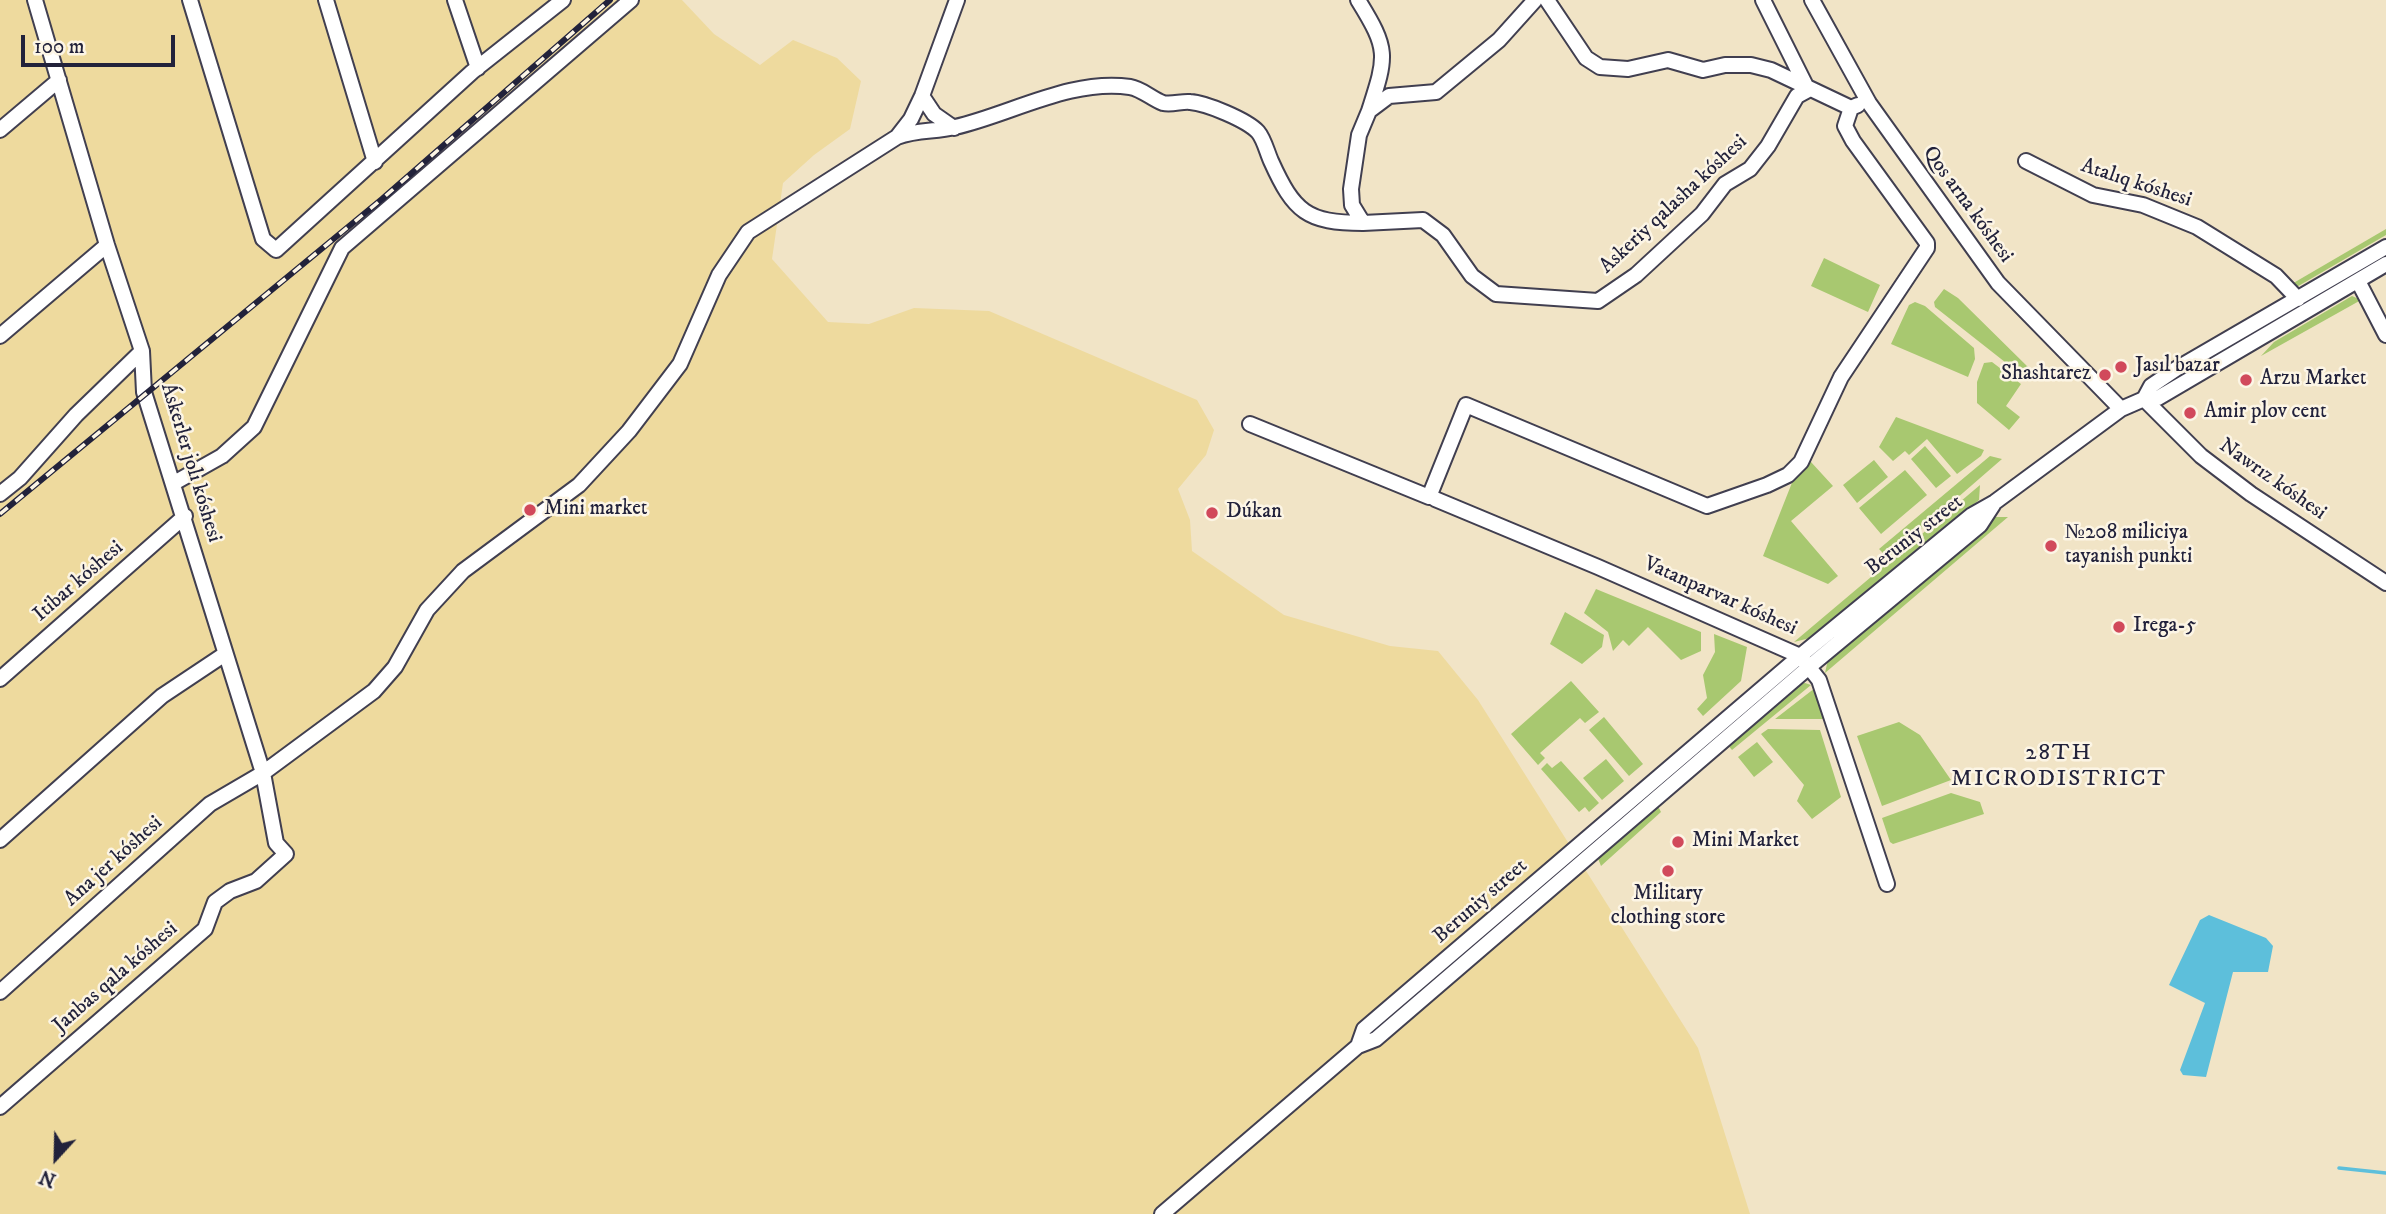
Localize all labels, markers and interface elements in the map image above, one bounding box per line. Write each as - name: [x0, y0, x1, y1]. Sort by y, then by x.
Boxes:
- scale bar: [24, 21, 178, 65]
- text: 100 m: [34, 34, 85, 60]
- street label: Askeriy qalasha kóshesi: [1595, 130, 1753, 280]
- street label: Qos arna kóshesi: [1916, 142, 2018, 268]
- street label: Atalıq kóshesi: [2077, 154, 2195, 214]
- place label: Jasıl bazar: [2135, 354, 2220, 380]
- marker: Jasıl bazar: [2113, 359, 2129, 375]
- place label: Shashtarez: [2001, 362, 2091, 388]
- marker: Shashtarez: [2097, 367, 2113, 383]
- place label: Arzu Market: [2260, 367, 2366, 393]
- marker: Arzu Market: [2238, 372, 2254, 388]
- street label: Áskerler jolı kóshesi: [154, 380, 226, 546]
- place label: Amir plov cent: [2204, 400, 2327, 426]
- marker: Amir plov cent: [2182, 405, 2198, 421]
- street label: Nawrız kóshesi: [2213, 434, 2331, 526]
- street label: Beruniy street: [1861, 490, 1969, 582]
- place label: Mini market: [544, 497, 648, 523]
- place label: Dúkan: [1226, 500, 1282, 526]
- marker: Mini market: [522, 502, 538, 518]
- marker: Dúkan: [1204, 505, 1220, 521]
- place label: №208 miliciya tayanish punkti: [2065, 521, 2192, 571]
- street label: Itibar kóshesi: [29, 536, 129, 628]
- marker: №208 miliciya tayanish punkti: [2043, 538, 2059, 554]
- street label: Vatanparvar kóshesi: [1639, 552, 1801, 642]
- place label: Irega-5: [2133, 614, 2196, 640]
- marker: Irega-5: [2111, 619, 2127, 635]
- district label: 28TH MICRODISTRICT: [1953, 740, 2165, 794]
- street label: Ana jer kóshesi: [60, 811, 168, 913]
- place label: Mini Market: [1692, 829, 1799, 855]
- marker: Mini Market: [1670, 834, 1686, 850]
- street label: Beruniy street: [1429, 854, 1533, 950]
- marker: Military clothing store: [1660, 863, 1676, 879]
- place label: Military clothing store: [1611, 882, 1725, 932]
- street label: Janbas qala kóshesi: [49, 917, 183, 1039]
- north arrow: [21, 1123, 91, 1193]
- text: N: [36, 1164, 59, 1192]

